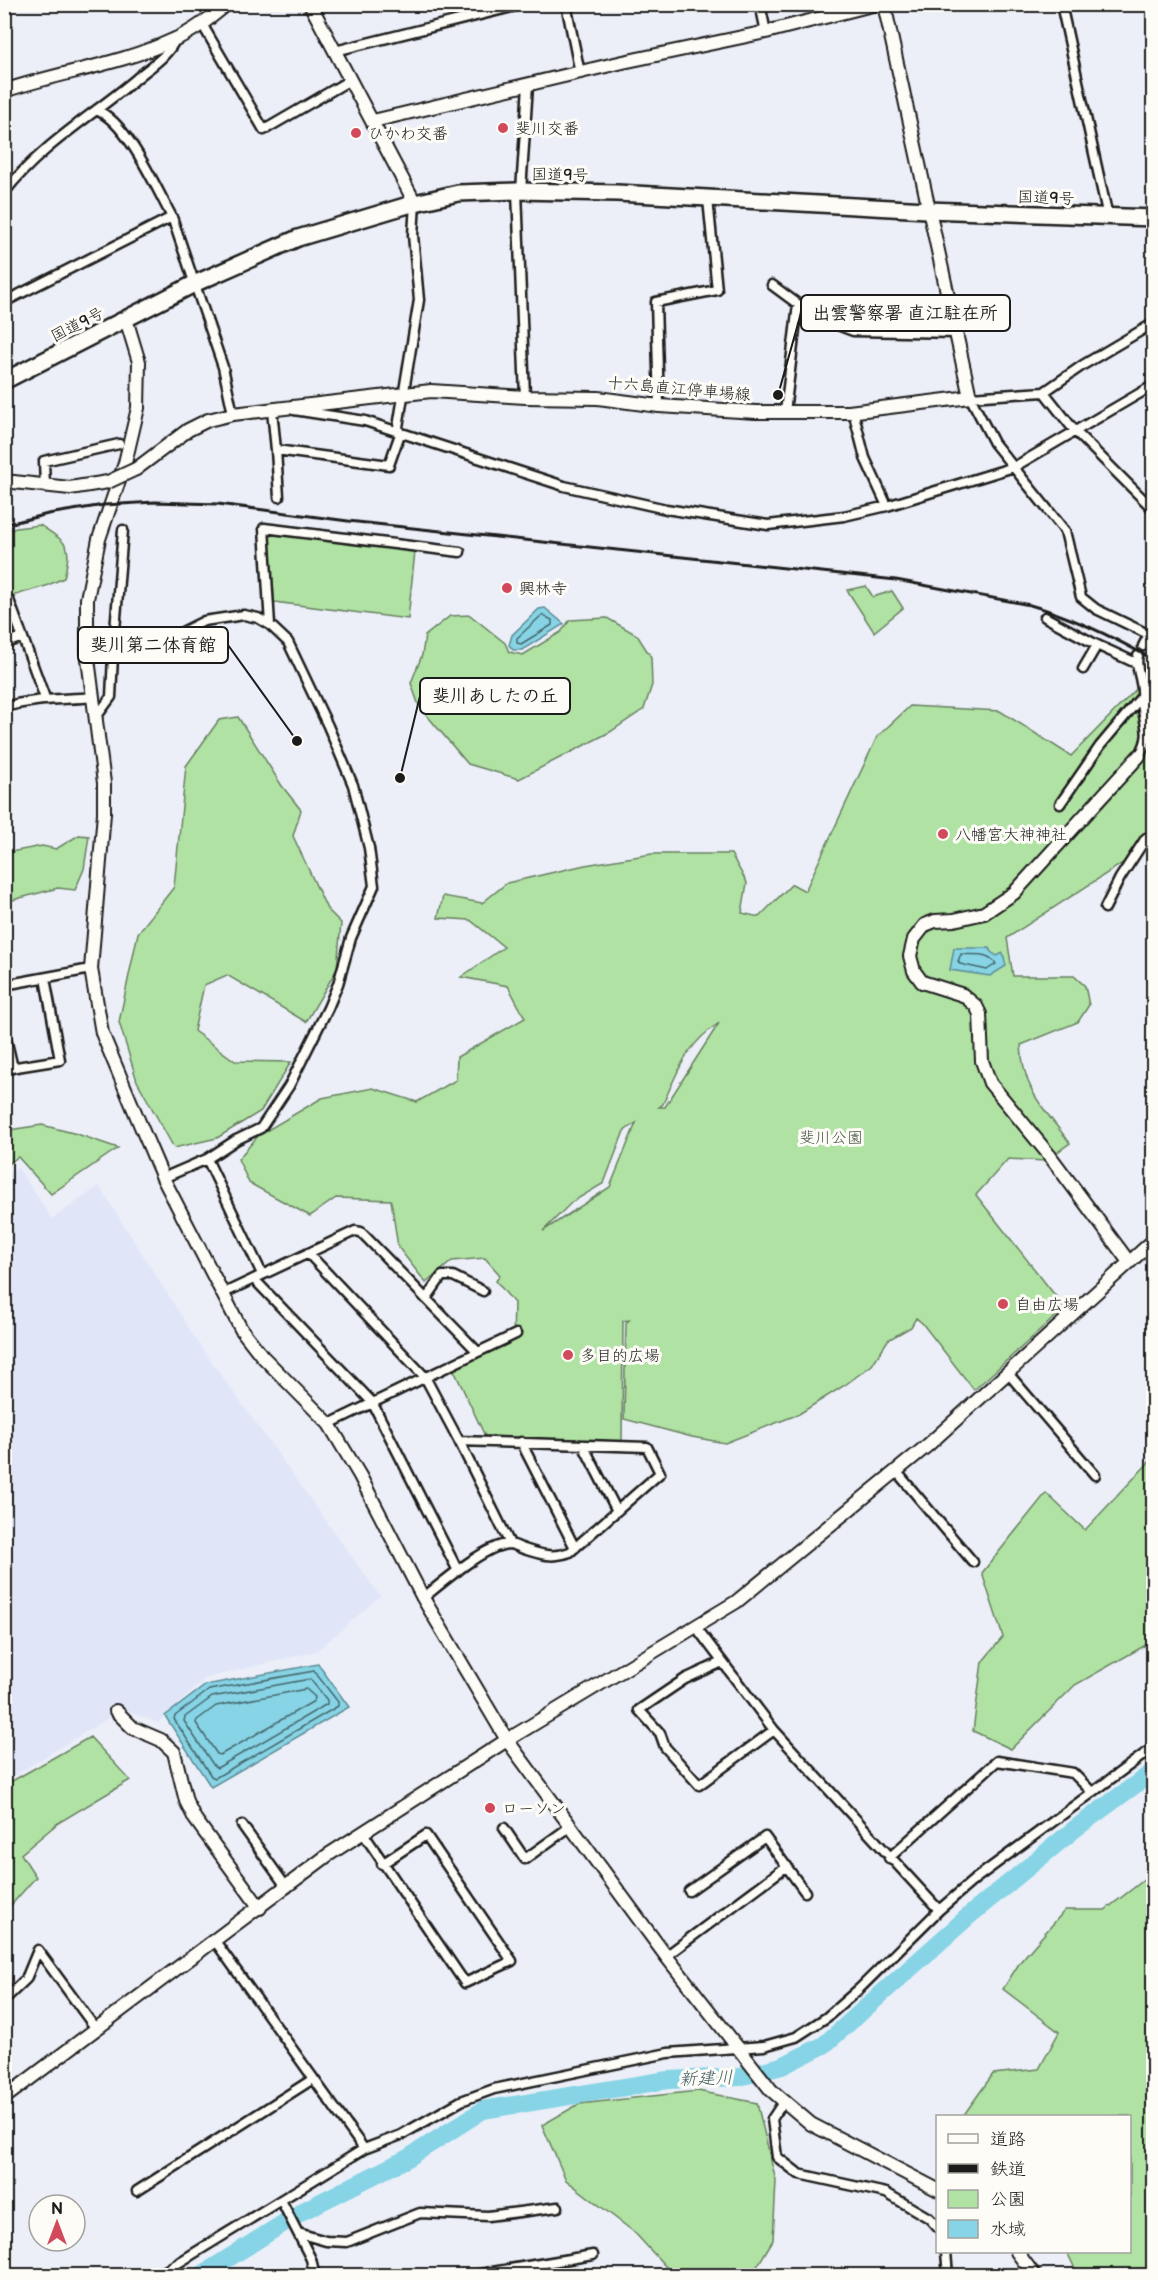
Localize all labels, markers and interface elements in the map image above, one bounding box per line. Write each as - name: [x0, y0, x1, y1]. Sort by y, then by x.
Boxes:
- place label: 斐川交番: [515, 120, 579, 139]
- marker: 斐川交番: [496, 121, 510, 135]
- place label: ひかわ交番: [368, 125, 448, 144]
- marker: ひかわ交番: [349, 126, 363, 140]
- street label: 国道9号: [531, 166, 589, 185]
- street label: 国道9号: [1017, 188, 1075, 209]
- callout: 出雲警察署 直江駐在所: [801, 295, 1010, 331]
- text: 出雲警察署 直江駐在所: [813, 303, 997, 324]
- street label: 国道9号: [48, 304, 107, 347]
- street label: 十六島直江停車場線: [606, 374, 751, 405]
- place label: 興林寺: [519, 580, 567, 599]
- marker: 興林寺: [500, 581, 514, 595]
- callout: 斐川第二体育館: [78, 627, 228, 663]
- text: 斐川第二体育館: [90, 635, 216, 656]
- callout: 斐川あしたの丘: [420, 678, 570, 714]
- text: 斐川あしたの丘: [432, 686, 558, 707]
- place label: 八幡宮大神神社: [955, 826, 1067, 845]
- marker: 八幡宮大神神社: [936, 827, 950, 841]
- park label: 斐川公園: [799, 1129, 863, 1148]
- place label: 自由広場: [1015, 1296, 1079, 1315]
- marker: 自由広場: [996, 1297, 1010, 1311]
- place label: 多目的広場: [580, 1347, 660, 1366]
- marker: 多目的広場: [561, 1348, 575, 1362]
- place label: ローソン: [502, 1800, 566, 1819]
- marker: ローソン: [483, 1801, 497, 1815]
- water label: 新建川: [679, 2067, 733, 2090]
- legend: [936, 2115, 1131, 2253]
- text: 道路: [990, 2129, 1026, 2150]
- text: 鉄道: [990, 2159, 1026, 2180]
- text: 公園: [990, 2189, 1026, 2210]
- north arrow: [27, 2193, 87, 2253]
- text: N: [51, 2200, 63, 2219]
- text: 水域: [990, 2219, 1026, 2240]

